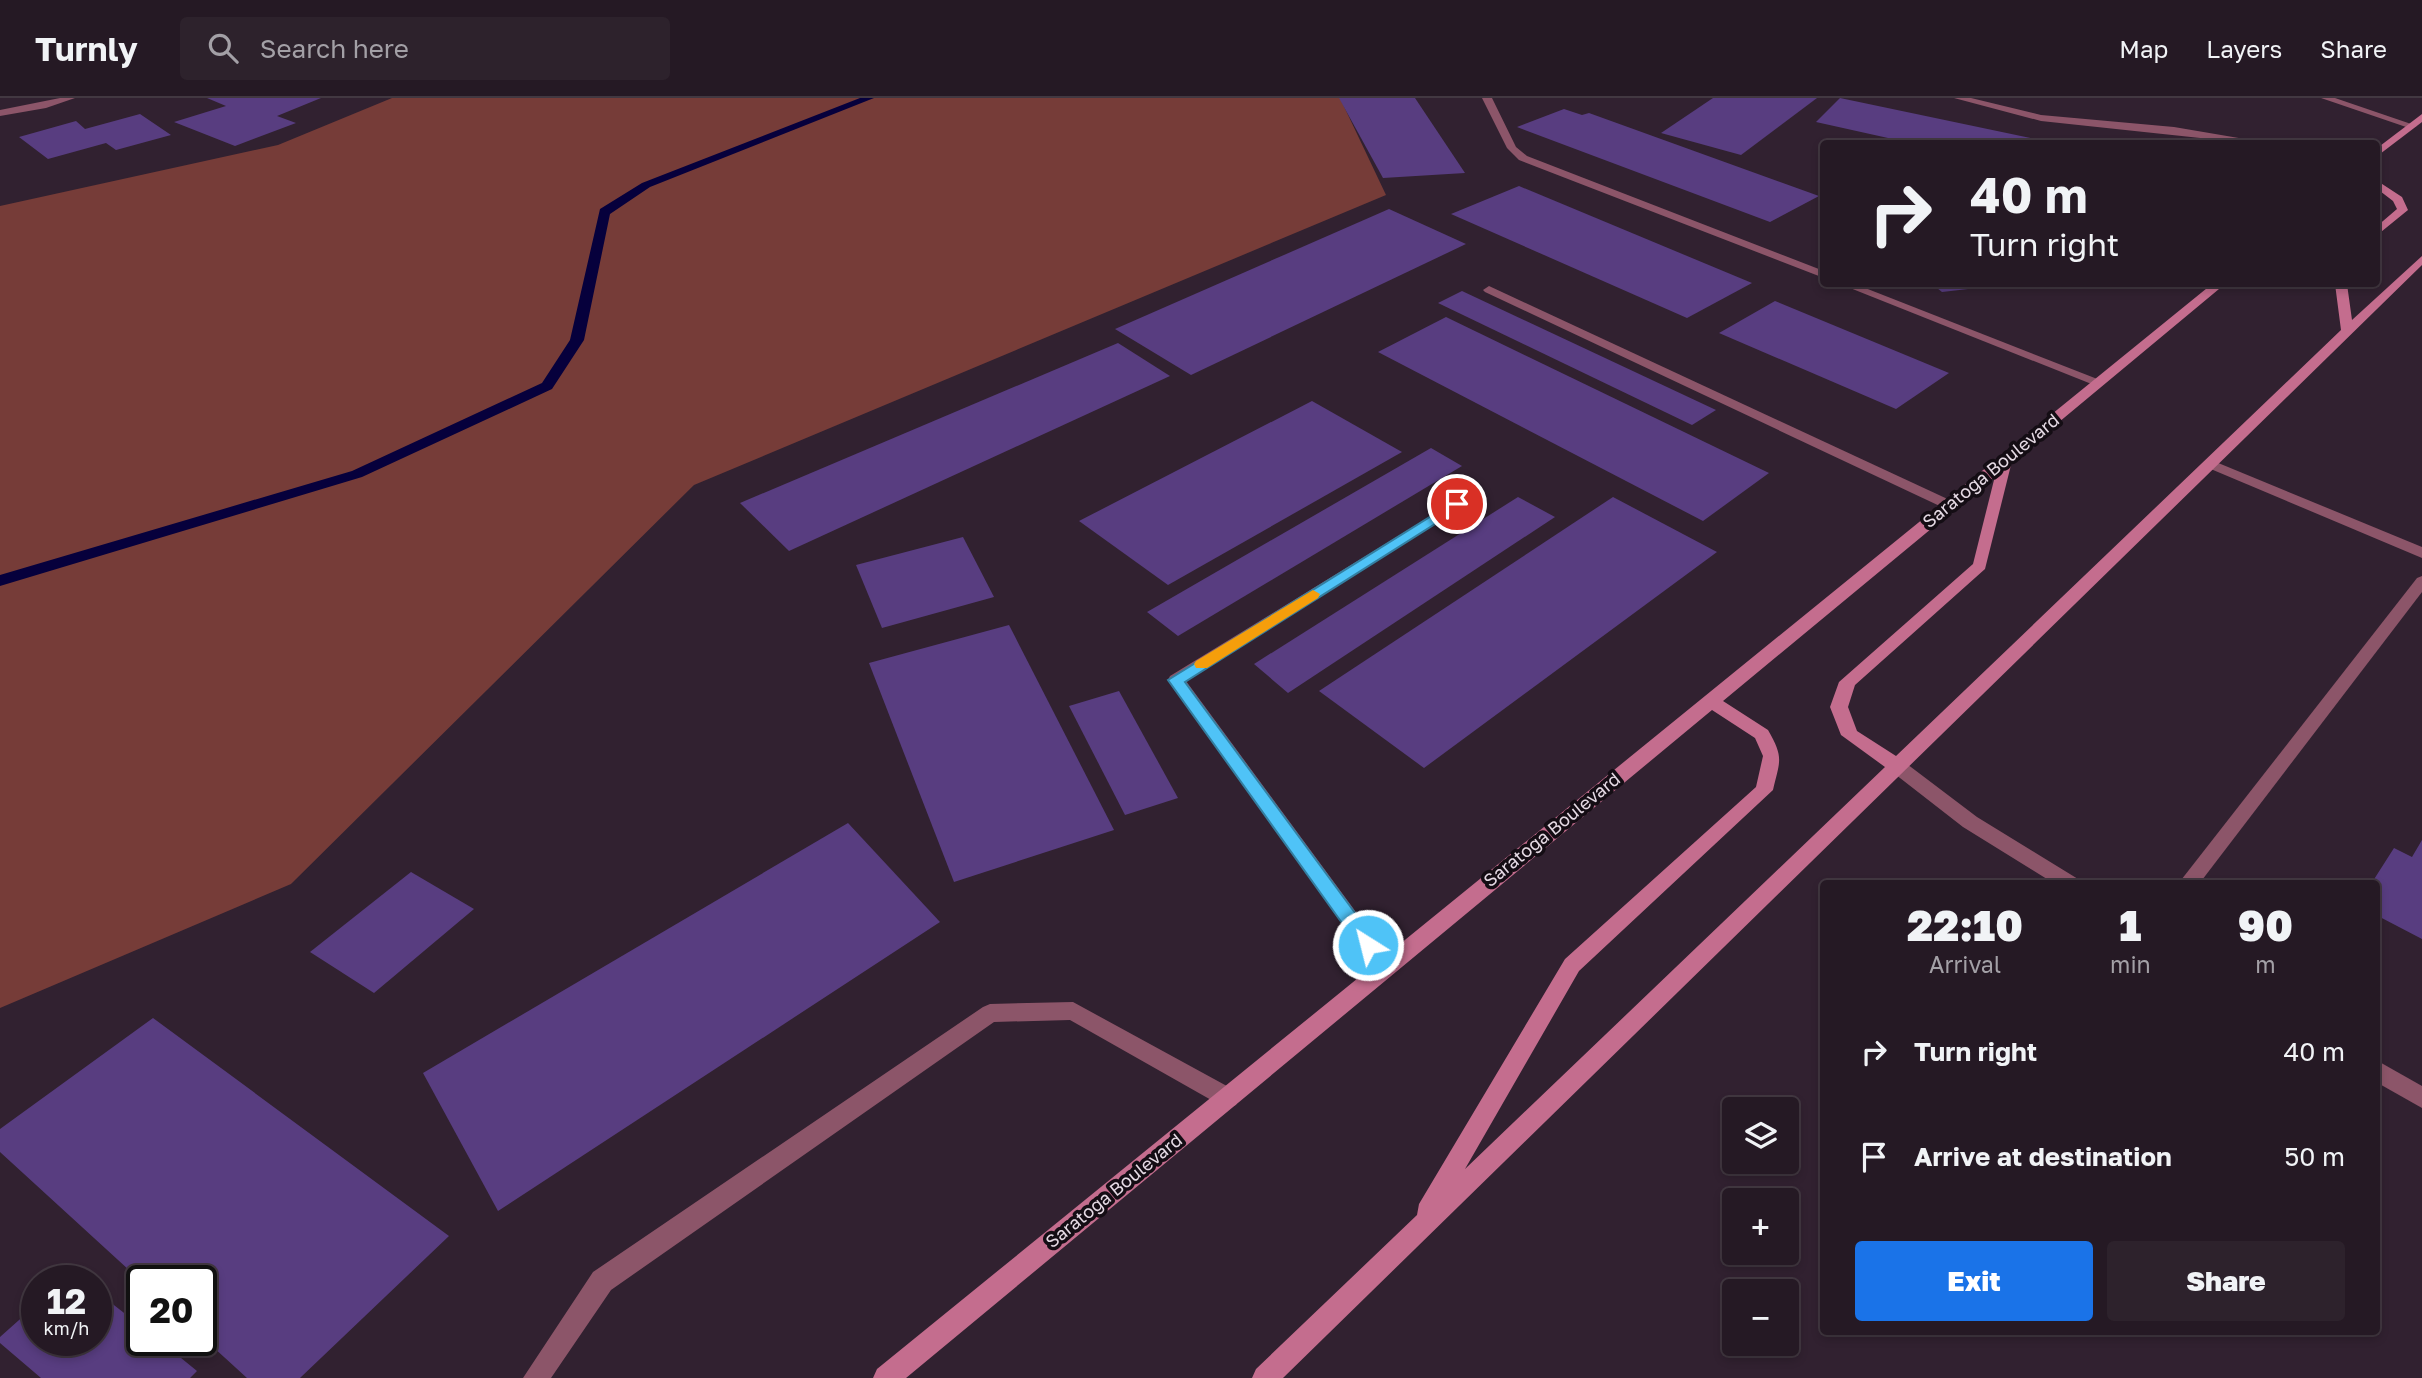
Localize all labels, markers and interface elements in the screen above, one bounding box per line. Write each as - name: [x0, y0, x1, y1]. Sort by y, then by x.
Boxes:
- search box: [180, 17, 670, 80]
- text: Turnly: [35, 29, 138, 68]
- icon: search: [204, 29, 242, 67]
- text: Search here: [260, 33, 409, 64]
- text: Map: [2119, 34, 2168, 63]
- text: Layers: [2206, 34, 2282, 63]
- text: Share: [2320, 34, 2387, 63]
- text: 40 m: [1970, 165, 2088, 224]
- icon: right: [1855, 168, 1946, 259]
- text: Turn right: [1970, 225, 2119, 263]
- street label: Saratoga Boulevard: [1918, 408, 2063, 532]
- pin: [1427, 474, 1487, 534]
- icon: arrive: [1438, 485, 1476, 523]
- street label: Saratoga Boulevard: [1479, 767, 1624, 891]
- text: 22:10: [1907, 900, 2023, 950]
- text: 1: [2119, 900, 2141, 950]
- text: 90: [2238, 900, 2293, 950]
- position arrow: [1331, 908, 1405, 982]
- text: Arrival: [1929, 950, 2001, 978]
- text: min: [2110, 950, 2151, 978]
- text: m: [2255, 950, 2276, 978]
- icon: right: [1855, 1033, 1893, 1071]
- text: Turn right: [1914, 1036, 2037, 1067]
- text: 40 m: [2284, 1036, 2345, 1067]
- map controls: [1722, 1097, 1799, 1356]
- button: layers: [1722, 1097, 1799, 1174]
- street label: Saratoga Boulevard: [1041, 1128, 1186, 1252]
- icon: arrive: [1855, 1138, 1893, 1176]
- text: Arrive at destination: [1914, 1141, 2172, 1172]
- text: 50 m: [2284, 1141, 2345, 1172]
- button: +: [1722, 1188, 1799, 1265]
- button: Exit: [1855, 1241, 2093, 1321]
- button: Share: [2107, 1241, 2345, 1321]
- speed limit sign: 20: [126, 1265, 217, 1356]
- button: −: [1722, 1279, 1799, 1356]
- text: 12: [47, 1280, 86, 1322]
- text: km/h: [44, 1317, 89, 1339]

